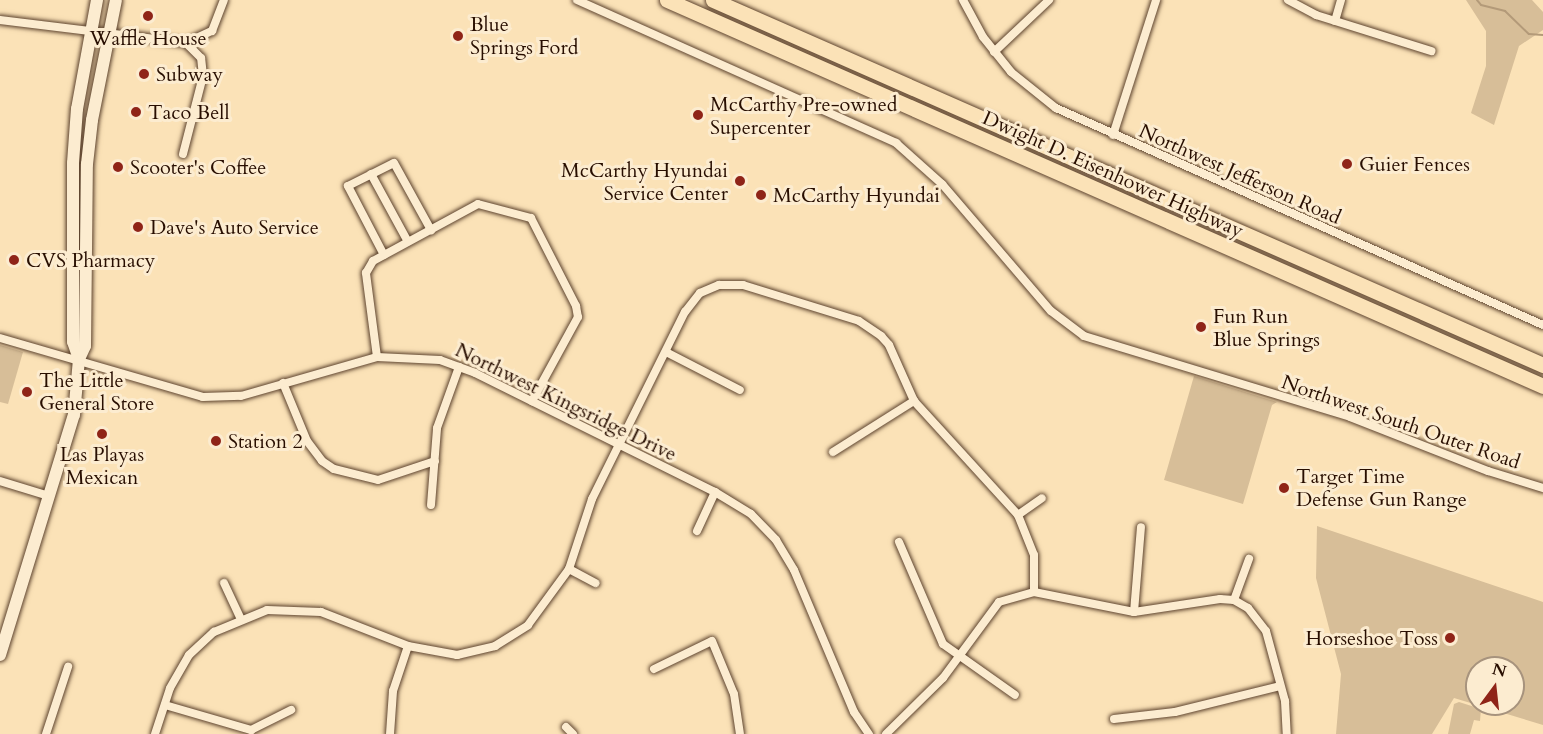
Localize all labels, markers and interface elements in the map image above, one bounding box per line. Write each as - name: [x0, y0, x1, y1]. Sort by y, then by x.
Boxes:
- marker: Waffle House: [141, 9, 155, 23]
- place label: Blue Springs Ford: [470, 13, 578, 60]
- place label: Waffle House: [90, 26, 206, 50]
- marker: Blue Springs Ford: [451, 29, 465, 43]
- place label: Subway: [156, 62, 223, 86]
- marker: Subway: [137, 67, 151, 81]
- place label: McCarthy Pre-owned Supercenter: [710, 92, 897, 139]
- place label: Taco Bell: [148, 100, 229, 124]
- marker: Taco Bell: [129, 105, 143, 119]
- street label: Dwight D. Eisenhower Highway: [979, 105, 1247, 243]
- marker: McCarthy Pre-owned Supercenter: [691, 108, 705, 122]
- street label: Northwest Jefferson Road: [1135, 119, 1345, 229]
- place label: Guier Fences: [1359, 152, 1470, 176]
- place label: Scooter's Coffee: [130, 155, 266, 179]
- marker: Guier Fences: [1340, 157, 1354, 171]
- place label: McCarthy Hyundai Service Center: [561, 158, 728, 205]
- marker: Scooter's Coffee: [111, 160, 125, 174]
- marker: McCarthy Hyundai Service Center: [733, 174, 747, 188]
- place label: McCarthy Hyundai: [773, 183, 940, 207]
- marker: McCarthy Hyundai: [754, 188, 768, 202]
- place label: Dave's Auto Service: [150, 215, 319, 239]
- marker: Dave's Auto Service: [131, 220, 145, 234]
- place label: CVS Pharmacy: [26, 248, 155, 272]
- marker: CVS Pharmacy: [7, 253, 21, 267]
- place label: Fun Run Blue Springs: [1213, 304, 1320, 351]
- marker: Fun Run Blue Springs: [1194, 320, 1208, 334]
- street label: Northwest Kingsridge Drive: [451, 338, 681, 466]
- place label: The Little General Store: [39, 368, 154, 415]
- street label: Northwest South Outer Road: [1279, 370, 1523, 474]
- marker: The Little General Store: [20, 385, 34, 399]
- marker: Las Playas Mexican: [95, 427, 109, 441]
- place label: Station 2: [228, 429, 303, 453]
- marker: Station 2: [209, 434, 223, 448]
- place label: Las Playas Mexican: [60, 443, 144, 490]
- place label: Target Time Defense Gun Range: [1296, 464, 1467, 511]
- marker: Target Time Defense Gun Range: [1277, 481, 1291, 495]
- place label: Horseshoe Toss: [1306, 626, 1438, 650]
- marker: Horseshoe Toss: [1443, 631, 1457, 645]
- north arrow: [1465, 656, 1525, 716]
- text: N: [1490, 658, 1509, 683]

